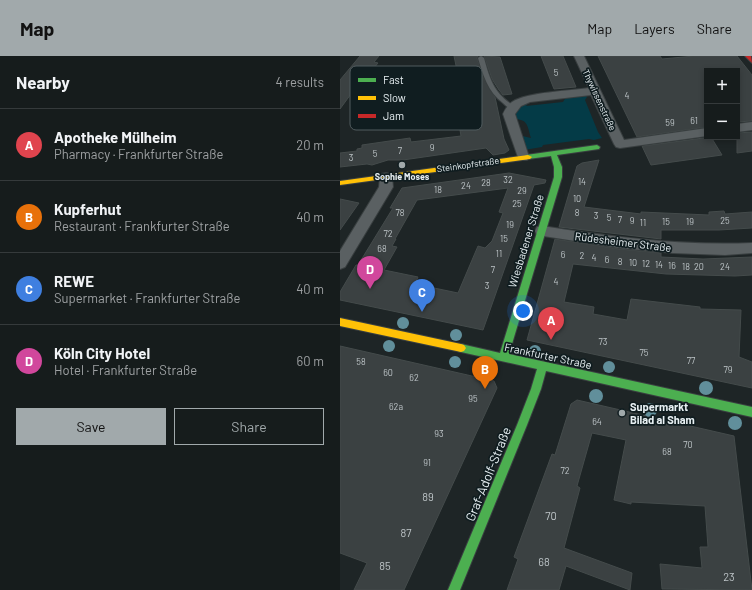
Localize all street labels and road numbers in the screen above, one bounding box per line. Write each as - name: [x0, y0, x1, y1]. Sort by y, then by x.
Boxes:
- street label: Thywissenstraße: [580, 67, 619, 132]
- street label: Steinkopfstraße: [436, 155, 500, 174]
- street label: Wiesbadener Straße: [505, 192, 546, 289]
- street label: Rüdesheimer Straße: [574, 229, 672, 254]
- street label: Frankfurter Straße: [503, 340, 593, 371]
- street label: Graf-Adolf-Straße: [462, 424, 514, 523]

